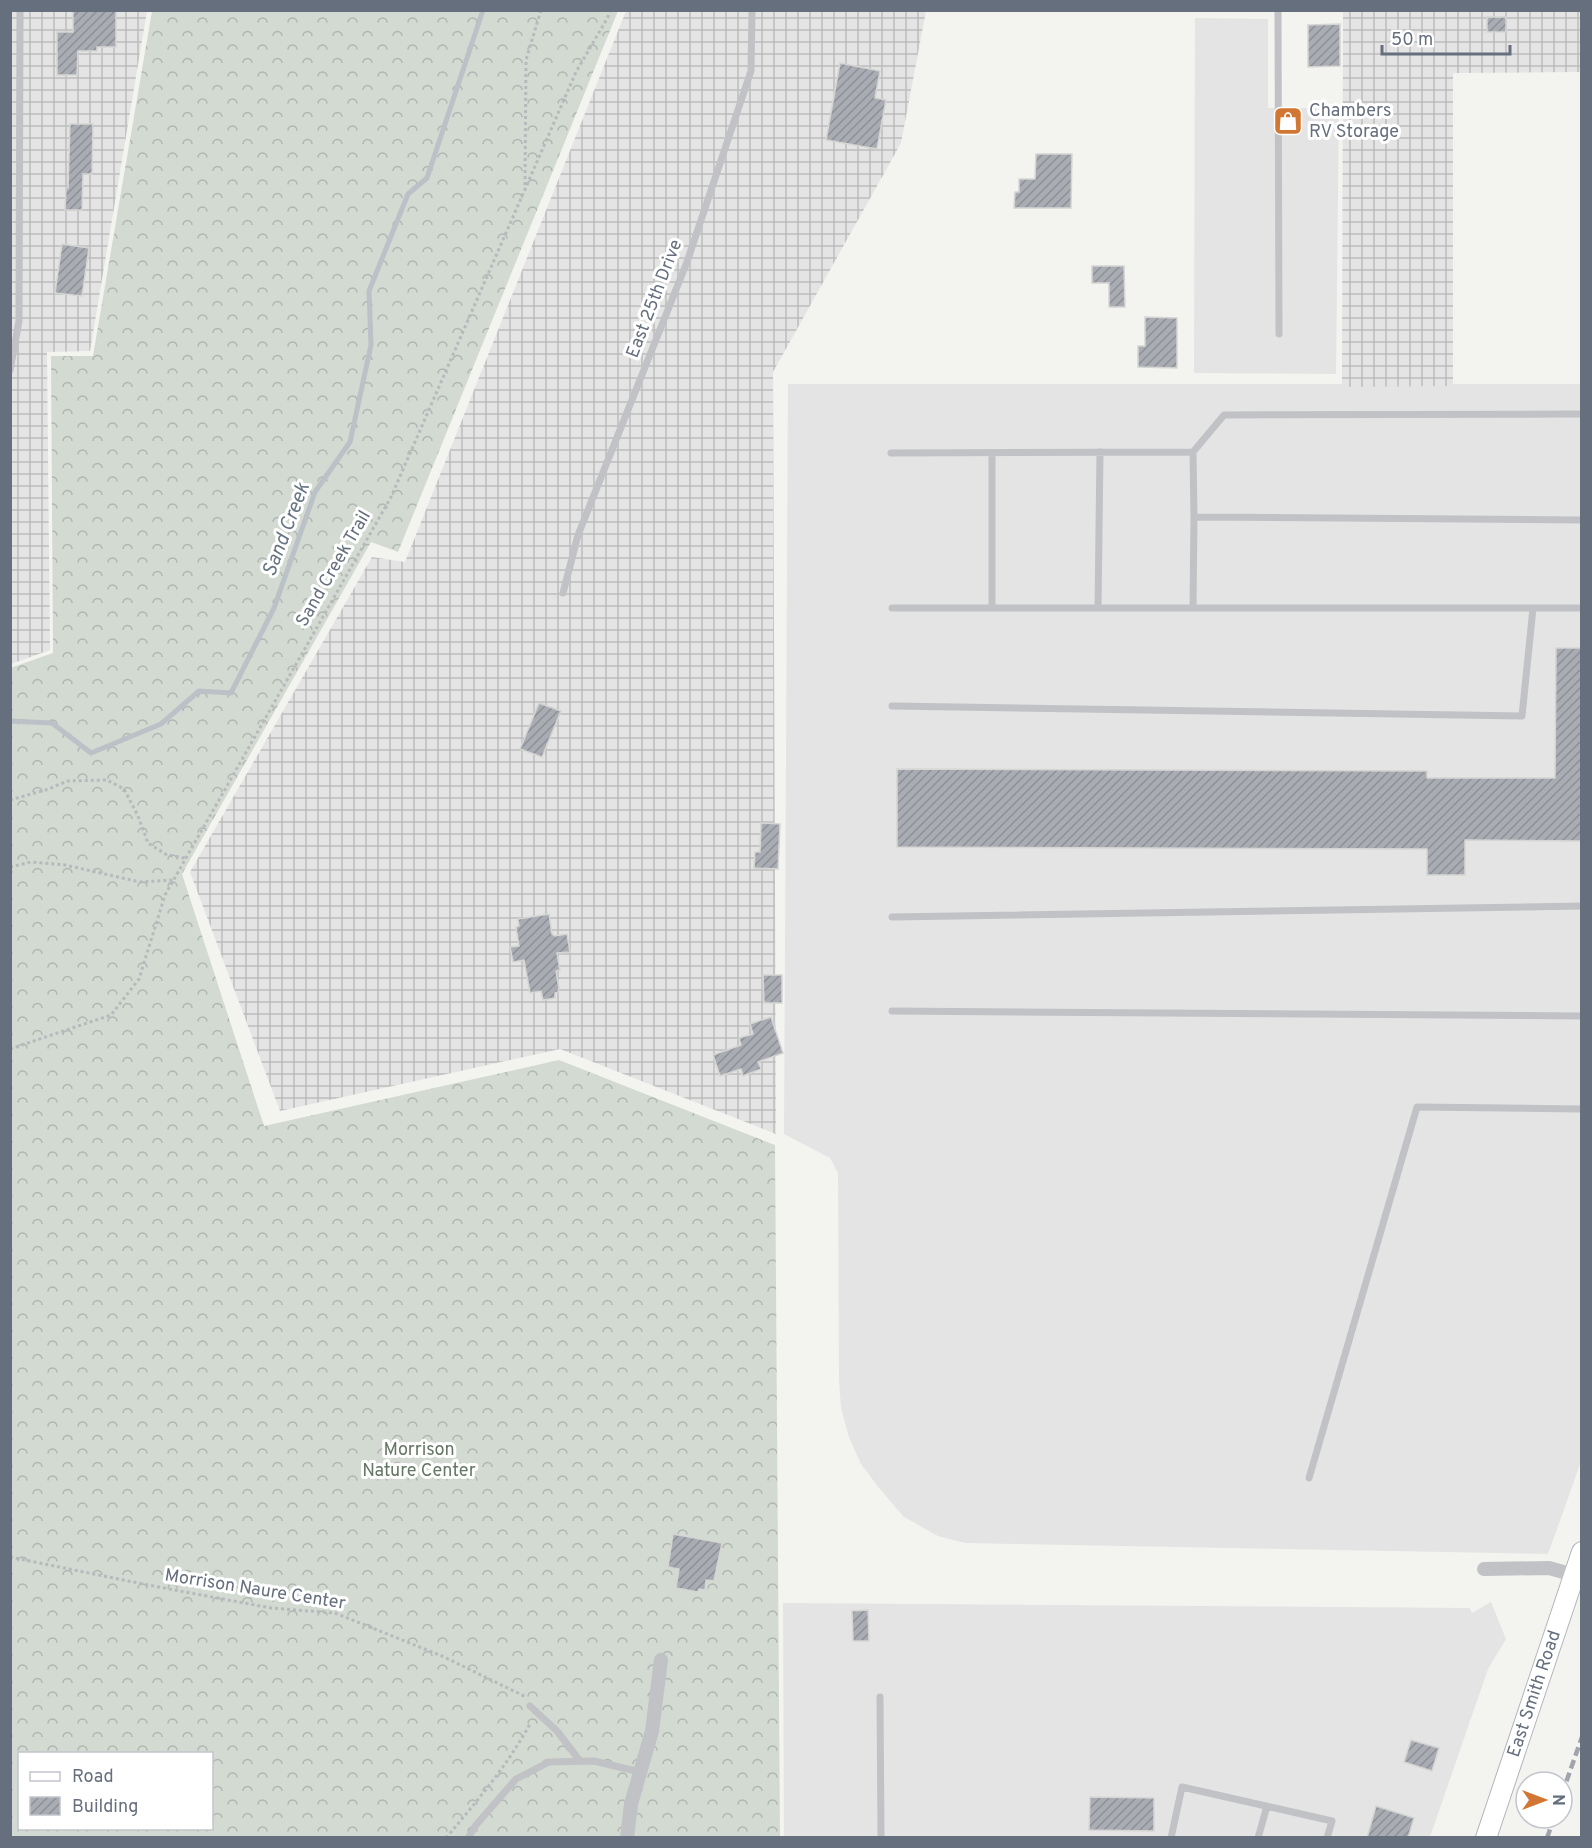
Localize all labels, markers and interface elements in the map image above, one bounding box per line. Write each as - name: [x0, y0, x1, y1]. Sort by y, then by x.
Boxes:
- scale bar: [1382, 18, 1510, 56]
- text: 50 m: [1391, 29, 1433, 52]
- place label: Chambers RV Storage: [1309, 100, 1399, 144]
- shop icon: Chambers RV Storage: [1272, 105, 1304, 137]
- street label: East 25th Drive: [622, 236, 688, 362]
- water label: Sand Creek: [257, 478, 317, 581]
- street label: Sand Creek Trail: [291, 507, 377, 631]
- park label: Morrison Nature Center: [362, 1439, 476, 1483]
- street label: Morrison Naure Center: [163, 1564, 347, 1616]
- street label: East Smith Road: [1502, 1627, 1566, 1760]
- legend: [18, 1752, 213, 1830]
- text: Road: [72, 1766, 114, 1789]
- north arrow: [1514, 1770, 1574, 1830]
- text: N: [1547, 1794, 1567, 1806]
- text: Building: [72, 1796, 138, 1819]

